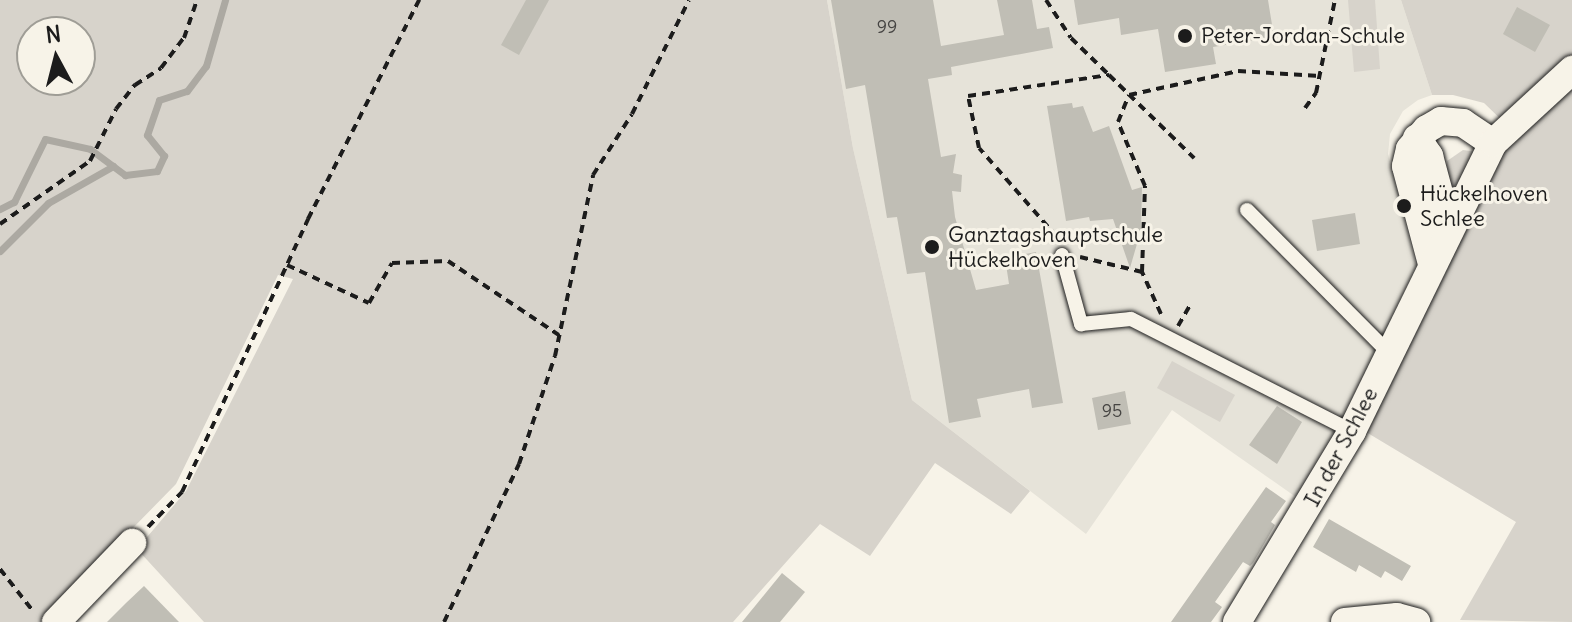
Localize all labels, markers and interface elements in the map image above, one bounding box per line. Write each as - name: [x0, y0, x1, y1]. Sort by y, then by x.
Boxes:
- north arrow: [16, 16, 96, 96]
- house number: 99: [877, 16, 897, 38]
- text: N: [44, 19, 63, 49]
- place label: Peter-Jordan-Schule: [1201, 23, 1405, 49]
- marker: Peter-Jordan-Schule: [1176, 27, 1194, 45]
- place label: Hückelhoven Schlee: [1420, 180, 1548, 232]
- marker: Hückelhoven Schlee: [1395, 197, 1413, 215]
- place label: Ganztagshauptschule Hückelhoven: [948, 221, 1163, 272]
- marker: Ganztagshauptschule Hückelhoven: [923, 238, 941, 256]
- street label: In der Schlee: [1299, 383, 1383, 511]
- house number: 95: [1102, 400, 1122, 422]

